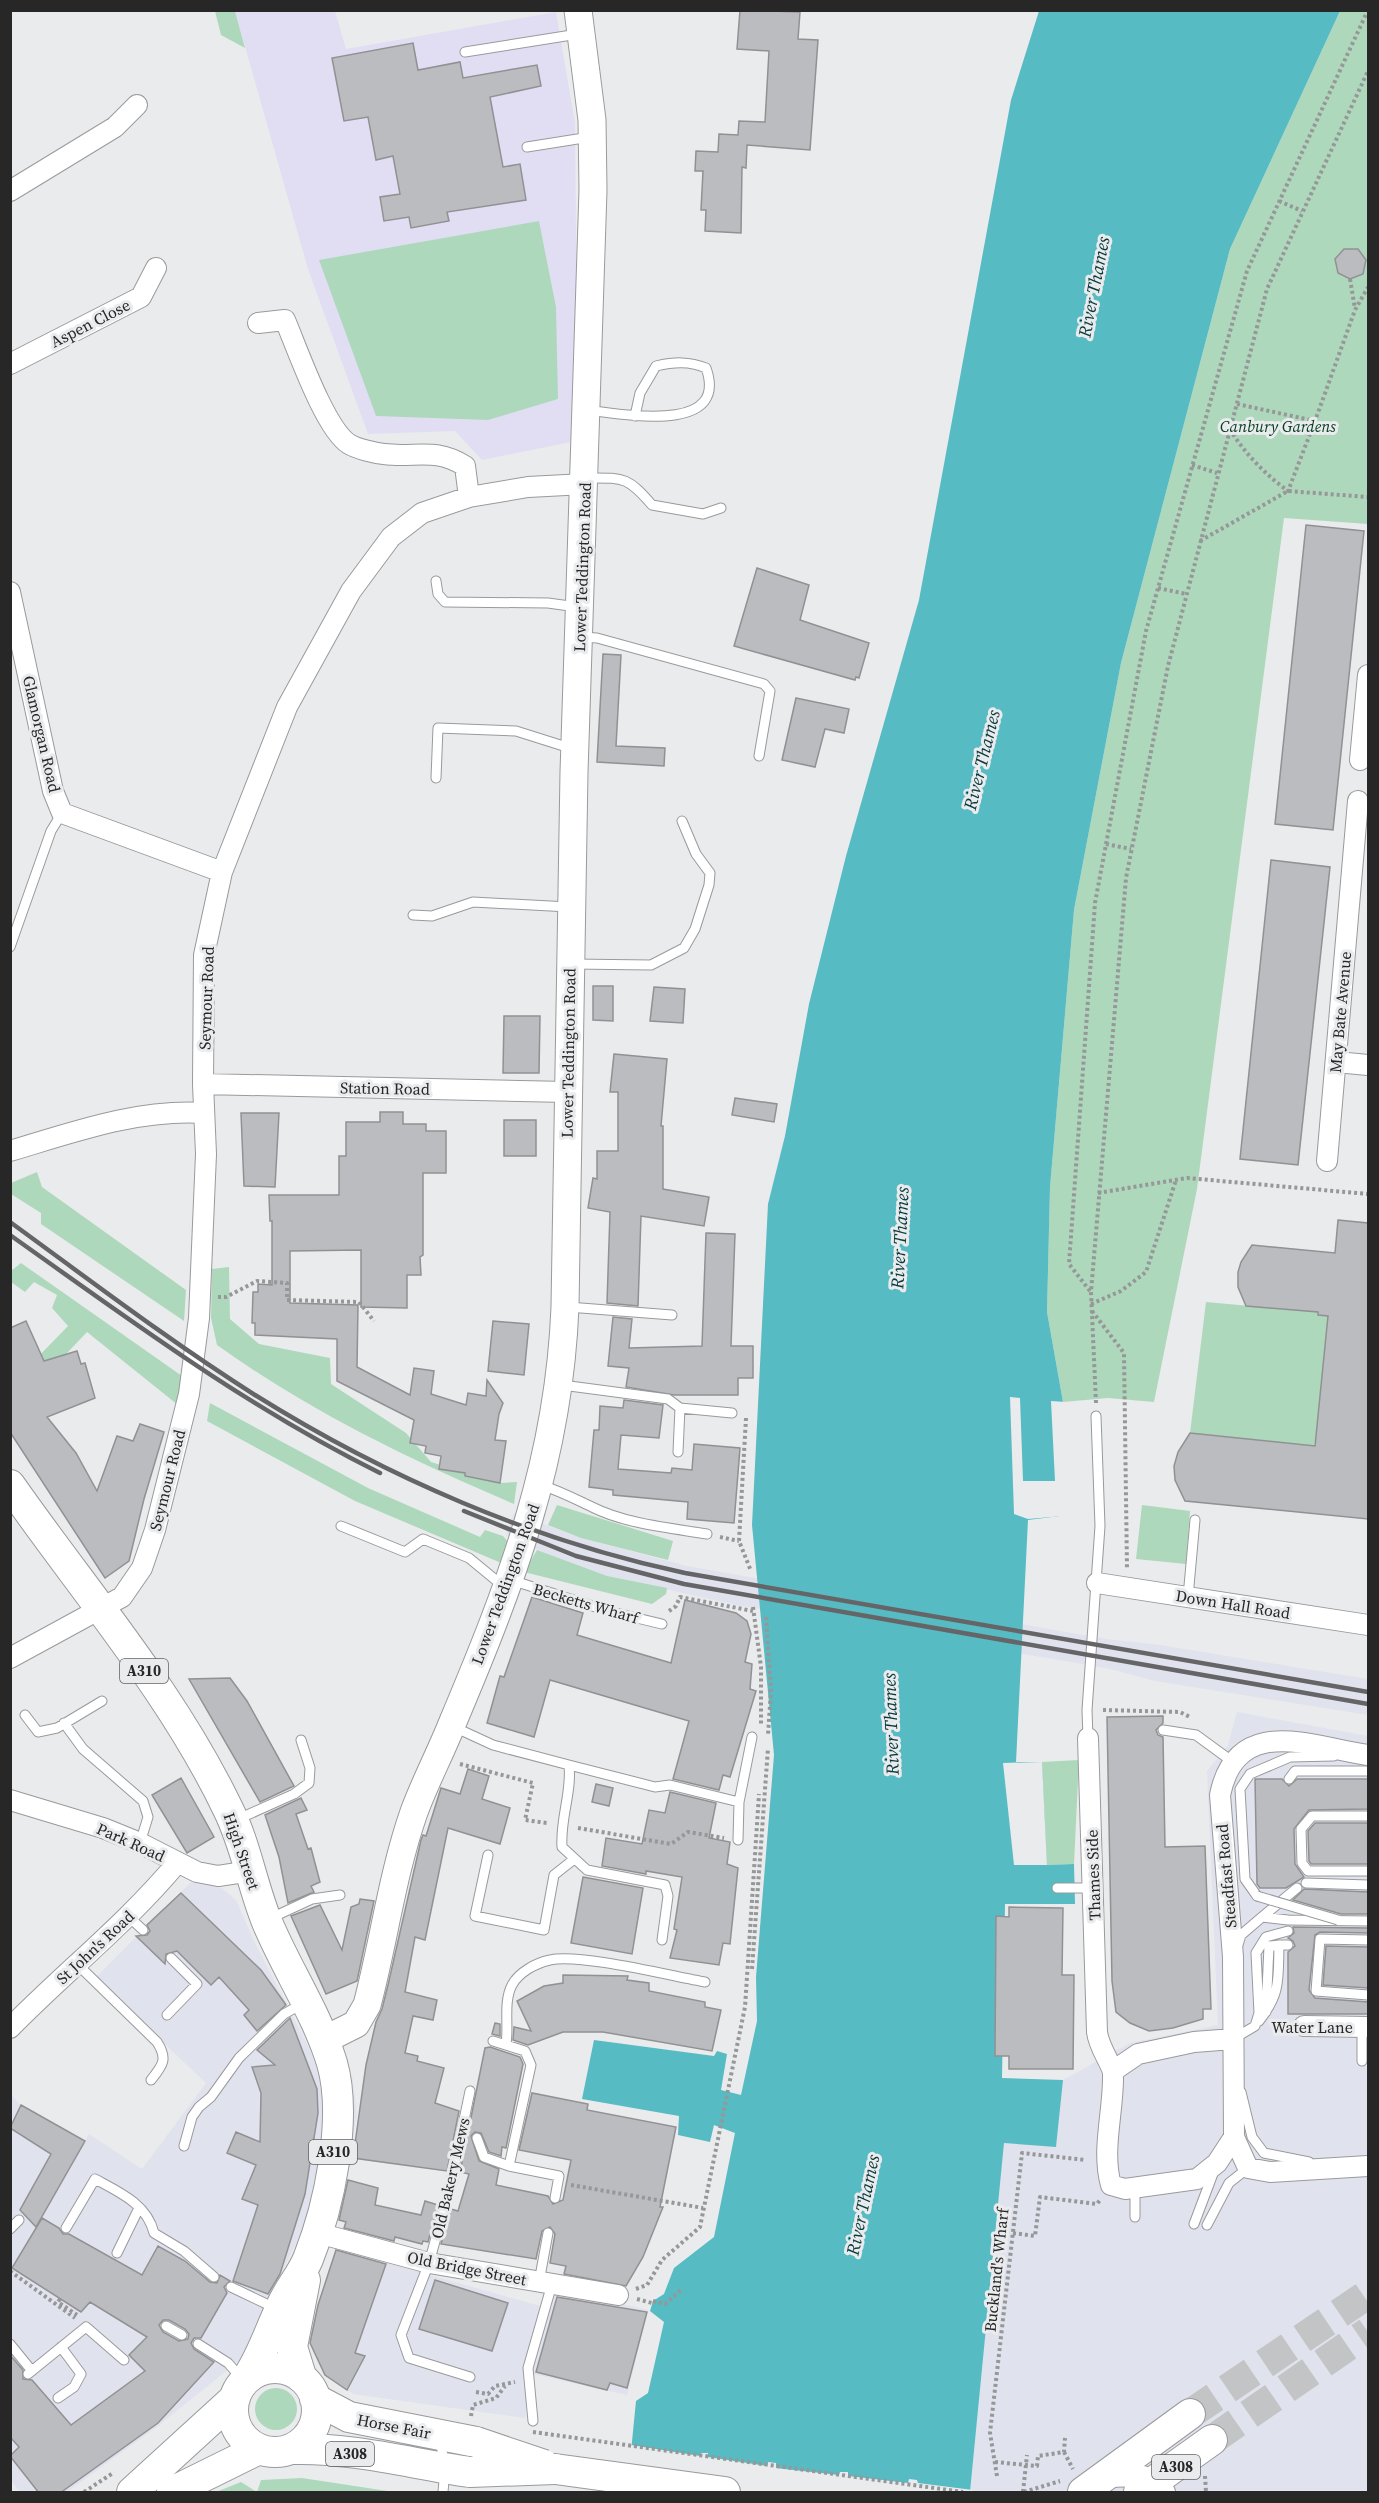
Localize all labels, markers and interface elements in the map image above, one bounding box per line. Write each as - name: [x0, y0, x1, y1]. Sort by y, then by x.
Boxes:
- water label: River Thames: [1071, 234, 1116, 340]
- street label: Aspen Close: [46, 293, 134, 353]
- park label: Canbury Gardens: [1220, 415, 1336, 437]
- street label: Lower Teddington Road: [568, 482, 596, 652]
- street label: Glamorgan Road: [18, 673, 66, 795]
- water label: River Thames: [957, 707, 1006, 813]
- street label: Seymour Road: [193, 946, 219, 1050]
- street label: May Bate Avenue: [1324, 950, 1356, 1074]
- street label: Lower Teddington Road: [556, 968, 580, 1138]
- street label: Station Road: [340, 1076, 430, 1100]
- water label: River Thames: [884, 1186, 915, 1291]
- street label: Seymour Road: [144, 1427, 190, 1533]
- street label: Lower Teddington Road: [466, 1500, 544, 1668]
- street label: Becketts Wharf: [531, 1577, 643, 1629]
- street label: Down Hall Road: [1174, 1584, 1292, 1624]
- road number: A310: [120, 1659, 168, 1683]
- water label: River Thames: [876, 1672, 905, 1776]
- street label: High Street: [219, 1809, 266, 1893]
- street label: Park Road: [93, 1817, 169, 1867]
- street label: Steadfast Road: [1210, 1823, 1242, 1929]
- street label: Thames Side: [1080, 1829, 1106, 1921]
- street label: St John's Road: [51, 1905, 139, 1989]
- street label: Water Lane: [1271, 2016, 1353, 2038]
- street label: Old Bakery Mews: [425, 2115, 475, 2241]
- road number: A310: [309, 2140, 357, 2164]
- water label: River Thames: [839, 2152, 885, 2258]
- street label: Buckland's Wharf: [979, 2206, 1014, 2333]
- street label: Old Bridge Street: [406, 2246, 529, 2290]
- street label: Horse Fair: [355, 2408, 433, 2444]
- road number: A308: [326, 2442, 374, 2466]
- road number: A308: [1152, 2455, 1200, 2479]

